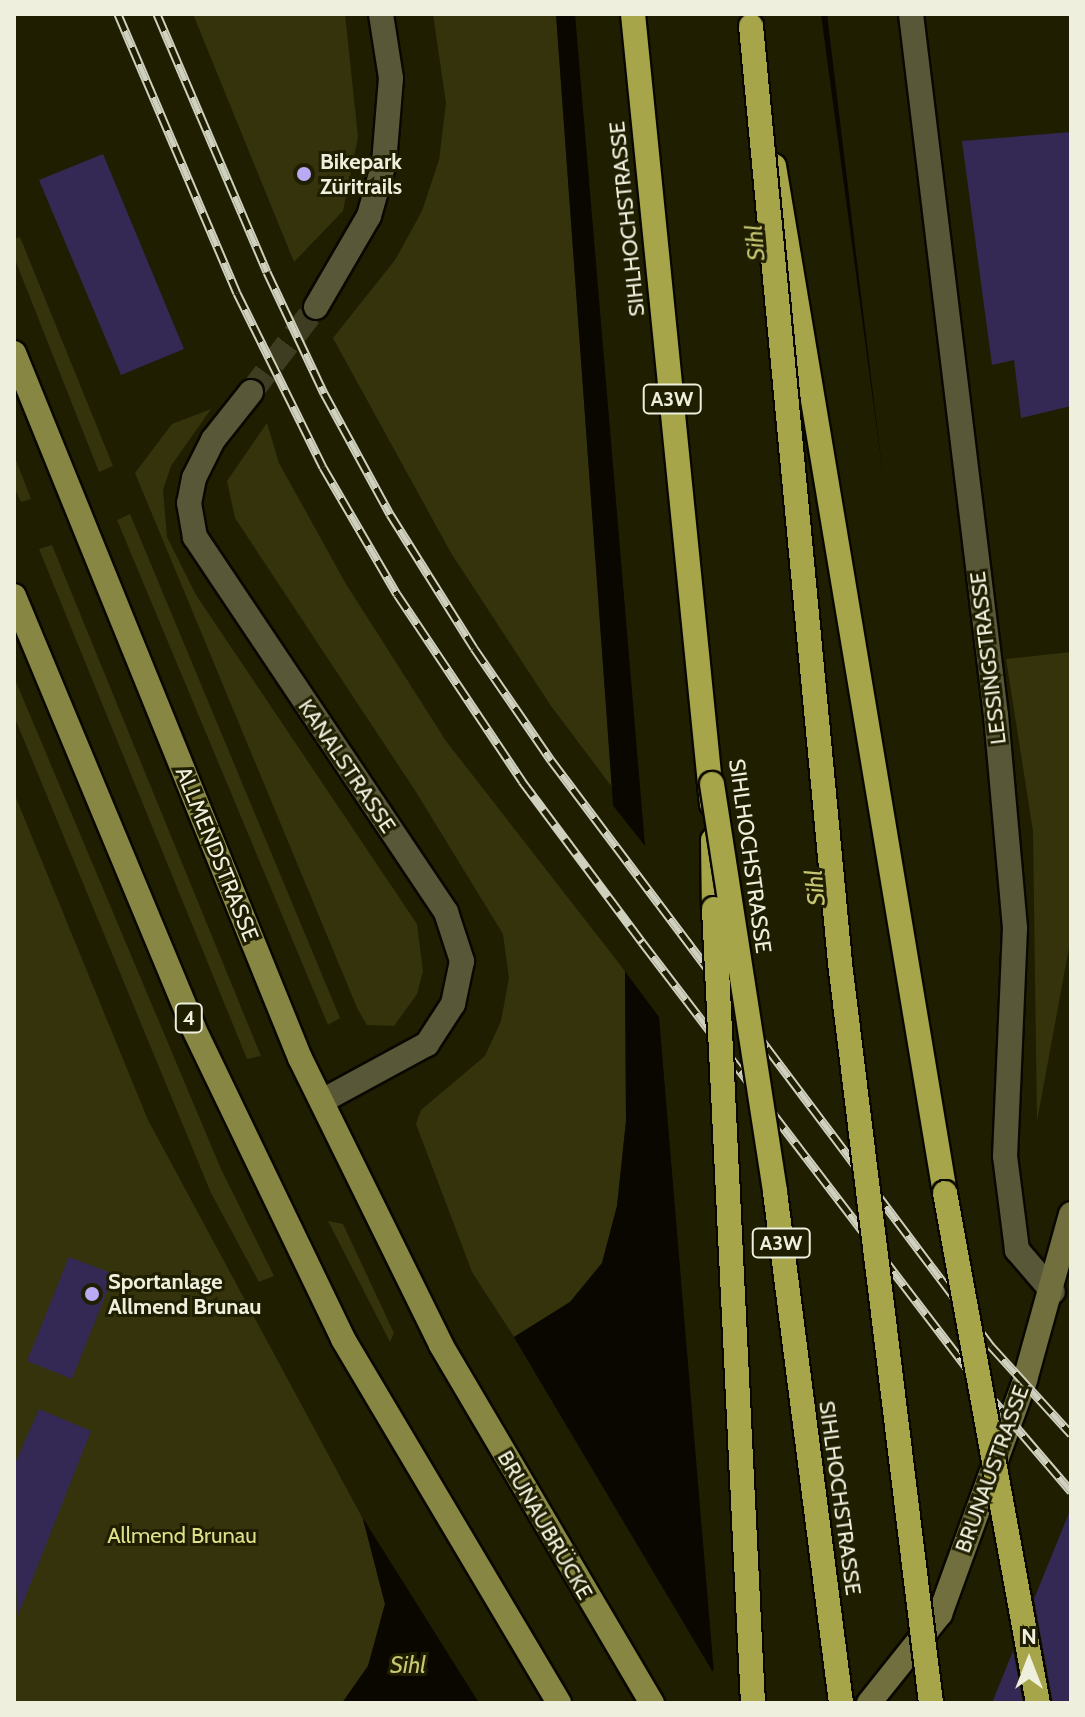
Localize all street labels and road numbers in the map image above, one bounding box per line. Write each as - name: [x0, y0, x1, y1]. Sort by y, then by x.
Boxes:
- street label: SIHLHOCHSTRASSE: [604, 120, 650, 318]
- road number: A3W: [642, 383, 702, 415]
- street label: LESSINGSTRASSE: [964, 570, 1012, 746]
- street label: KANALSTRASSE: [293, 694, 401, 838]
- street label: SIHLHOCHSTRASSE: [723, 757, 777, 955]
- street label: ALLMENDSTRASSE: [170, 763, 264, 945]
- road number: 4: [173, 1002, 205, 1034]
- road number: A3W: [751, 1227, 811, 1259]
- street label: BRUNAUSTRASSE: [949, 1382, 1035, 1556]
- street label: SIHLHOCHSTRASSE: [813, 1399, 867, 1597]
- street label: BRUNAUBRÜCKE: [492, 1446, 598, 1604]

